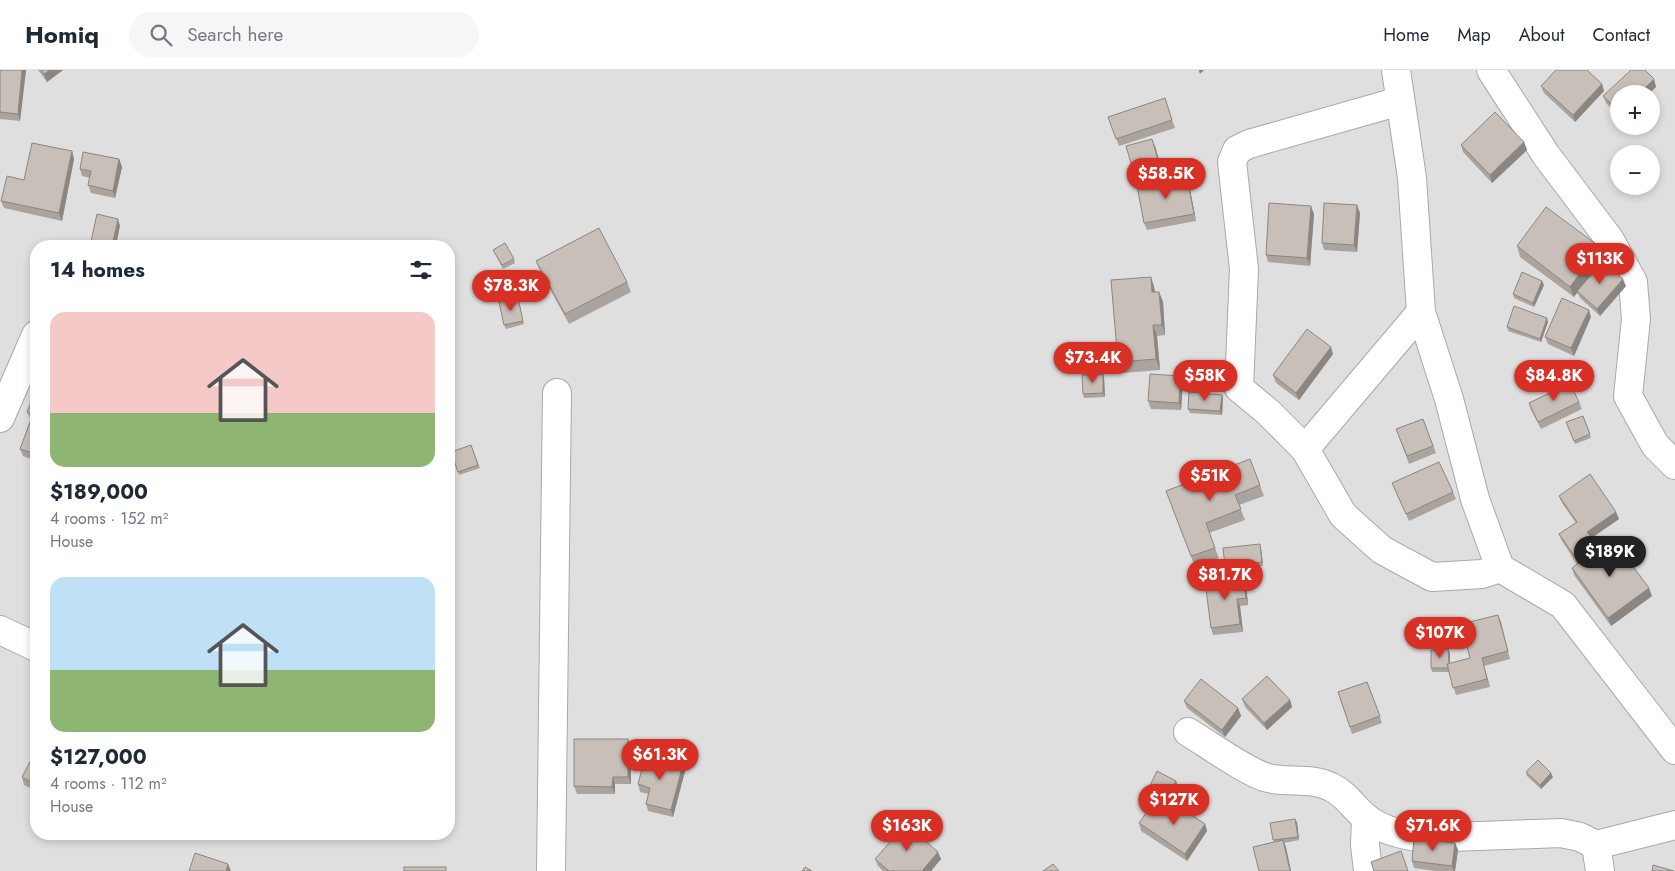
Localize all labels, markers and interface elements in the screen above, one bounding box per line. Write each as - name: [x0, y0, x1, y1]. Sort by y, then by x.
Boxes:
- search box: [129, 12, 479, 57]
- text: Homiq: [25, 17, 99, 52]
- icon: search: [147, 21, 175, 49]
- text: Search here: [187, 21, 283, 48]
- text: Home: [1383, 22, 1429, 48]
- text: Map: [1457, 22, 1491, 48]
- text: About: [1519, 22, 1564, 48]
- text: Contact: [1592, 22, 1650, 48]
- map controls: [1610, 85, 1660, 195]
- button: +: [1610, 85, 1660, 135]
- button: −: [1610, 145, 1660, 195]
- pin: $58.5K: [1125, 158, 1207, 200]
- text: $58.5K: [1138, 162, 1194, 185]
- pin: $113K: [1565, 242, 1635, 285]
- text: $113K: [1576, 247, 1624, 270]
- text: 14 homes: [50, 255, 145, 285]
- icon: filters: [407, 256, 435, 284]
- pin: $78.3K: [470, 270, 552, 312]
- text: $78.3K: [483, 274, 539, 297]
- pin: $73.4K: [1052, 342, 1134, 384]
- icon: home: [198, 345, 288, 435]
- text: $73.4K: [1065, 346, 1121, 369]
- pin: $58K: [1175, 360, 1235, 402]
- pin: $84.8K: [1513, 360, 1595, 402]
- text: $58K: [1184, 364, 1226, 387]
- text: $84.8K: [1525, 364, 1583, 387]
- pin: $51K: [1180, 460, 1240, 502]
- text: $51K: [1190, 464, 1230, 487]
- text: $189,000: [50, 477, 148, 507]
- text: 4 rooms · 152 m²: [50, 507, 168, 530]
- text: House: [50, 530, 93, 553]
- pin: $189K: [1575, 536, 1645, 578]
- text: $189K: [1585, 540, 1635, 563]
- pin: $81.7K: [1184, 558, 1266, 601]
- text: $81.7K: [1198, 563, 1252, 586]
- icon: home: [198, 610, 288, 700]
- pin: $107K: [1405, 616, 1475, 659]
- text: $107K: [1415, 621, 1465, 644]
- pin: $61.3K: [619, 738, 701, 781]
- text: $127,000: [50, 742, 147, 772]
- text: $61.3K: [632, 743, 688, 766]
- text: 4 rooms · 112 m²: [50, 772, 167, 795]
- pin: $127K: [1139, 784, 1209, 826]
- text: $127K: [1149, 788, 1199, 811]
- text: House: [50, 795, 93, 818]
- pin: $163K: [872, 810, 942, 852]
- pin: $71.6K: [1392, 810, 1474, 852]
- text: $163K: [882, 814, 932, 837]
- text: $71.6K: [1406, 814, 1460, 837]

